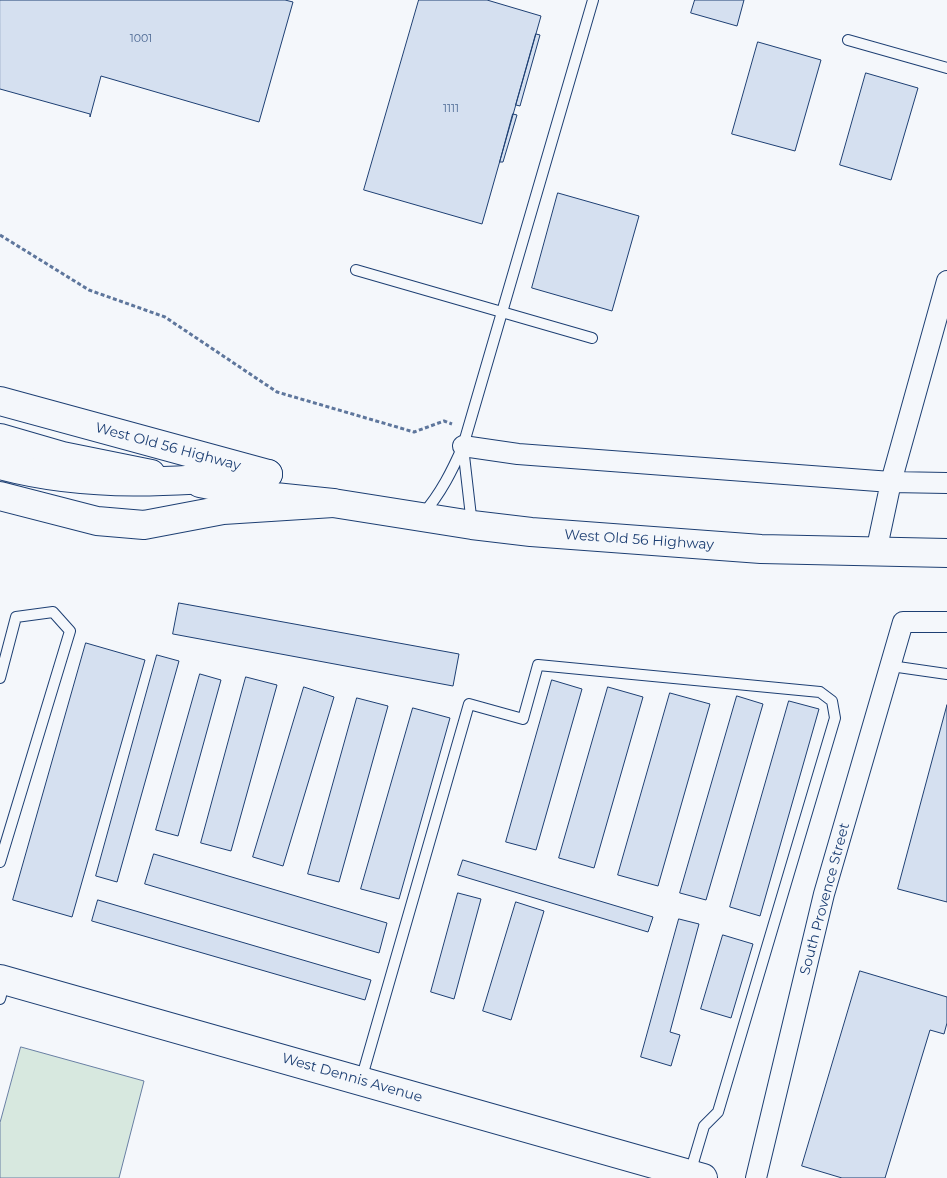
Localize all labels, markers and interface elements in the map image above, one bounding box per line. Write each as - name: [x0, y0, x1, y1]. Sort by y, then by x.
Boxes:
- house number: 1001: [130, 32, 152, 46]
- house number: 1111: [443, 102, 459, 116]
- street label: West Old 56 Highway: [93, 419, 243, 475]
- street label: West Old 56 Highway: [564, 526, 714, 554]
- street label: South Provence Street: [797, 821, 853, 977]
- street label: West Dennis Avenue: [280, 1050, 424, 1106]

